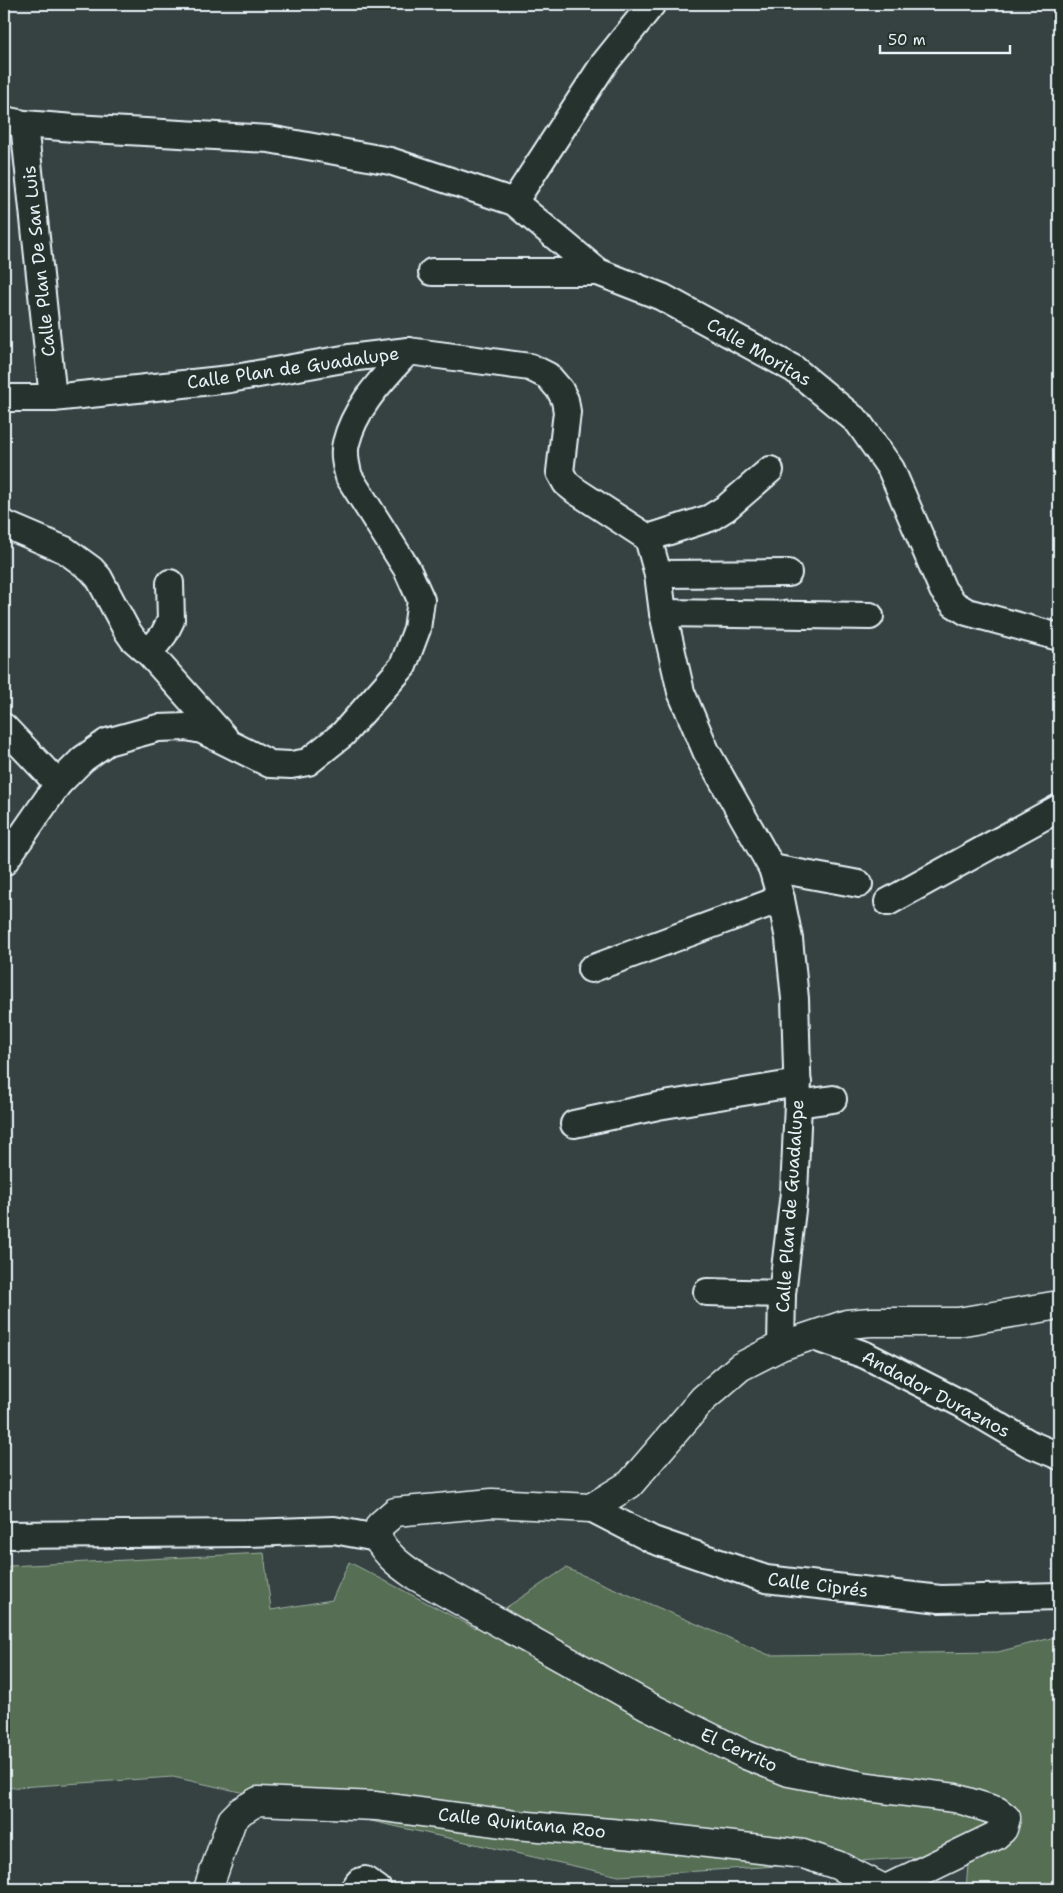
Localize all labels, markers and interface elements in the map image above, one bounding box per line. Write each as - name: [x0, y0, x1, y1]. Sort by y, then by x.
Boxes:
- scale bar: [880, 22, 1010, 54]
- text: 50 m: [888, 30, 926, 50]
- street label: Calle Plan De San Luis: [17, 164, 61, 358]
- street label: Calle Moritas: [702, 312, 816, 392]
- street label: Calle Plan de Guadalupe: [185, 341, 401, 395]
- street label: Calle Plan de Guadalupe: [771, 1098, 809, 1314]
- street label: Andador Duraznos: [858, 1345, 1014, 1443]
- street label: Calle Ciprés: [766, 1567, 870, 1603]
- street label: El Cerrito: [697, 1722, 781, 1778]
- street label: Calle Quintana Roo: [437, 1802, 607, 1844]

